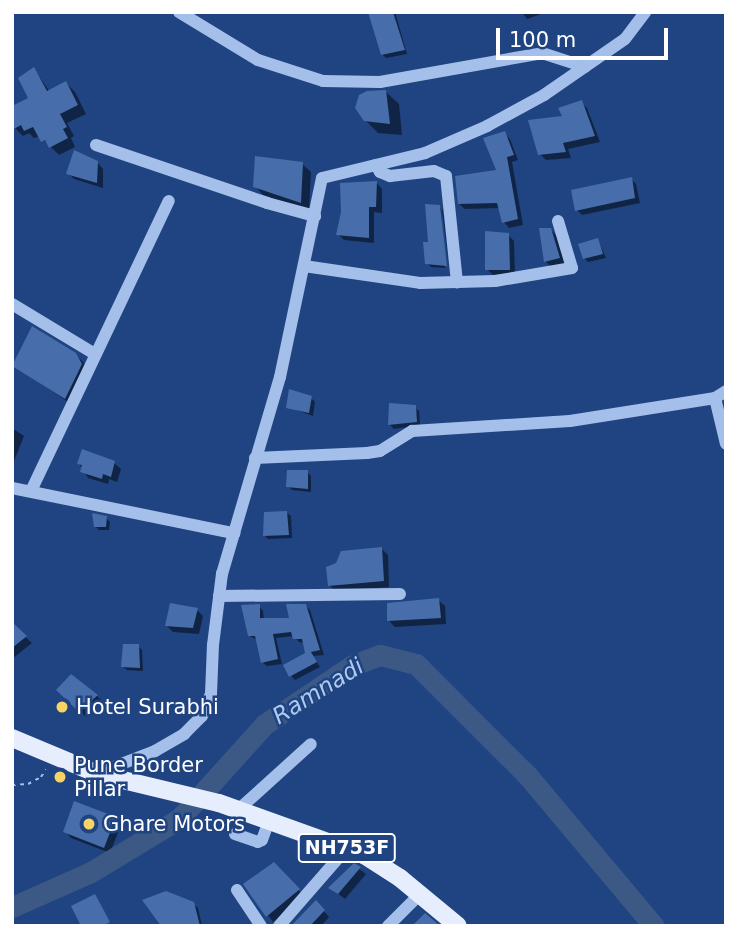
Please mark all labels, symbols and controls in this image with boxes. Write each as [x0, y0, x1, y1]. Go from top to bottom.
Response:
scale bar [500, 14, 672, 58]
text: 100 m [509, 28, 576, 52]
water label: Ramnadi [267, 652, 369, 730]
place label: Hotel Surabhi [76, 694, 219, 720]
marker: Hotel Surabhi [54, 699, 70, 715]
place label: Pune Border Pillar [74, 752, 203, 802]
marker: Pune Border Pillar [52, 769, 68, 785]
place label: Ghare Motors [103, 811, 245, 837]
marker: Ghare Motors [81, 816, 97, 832]
road number: NH753F [296, 832, 398, 863]

